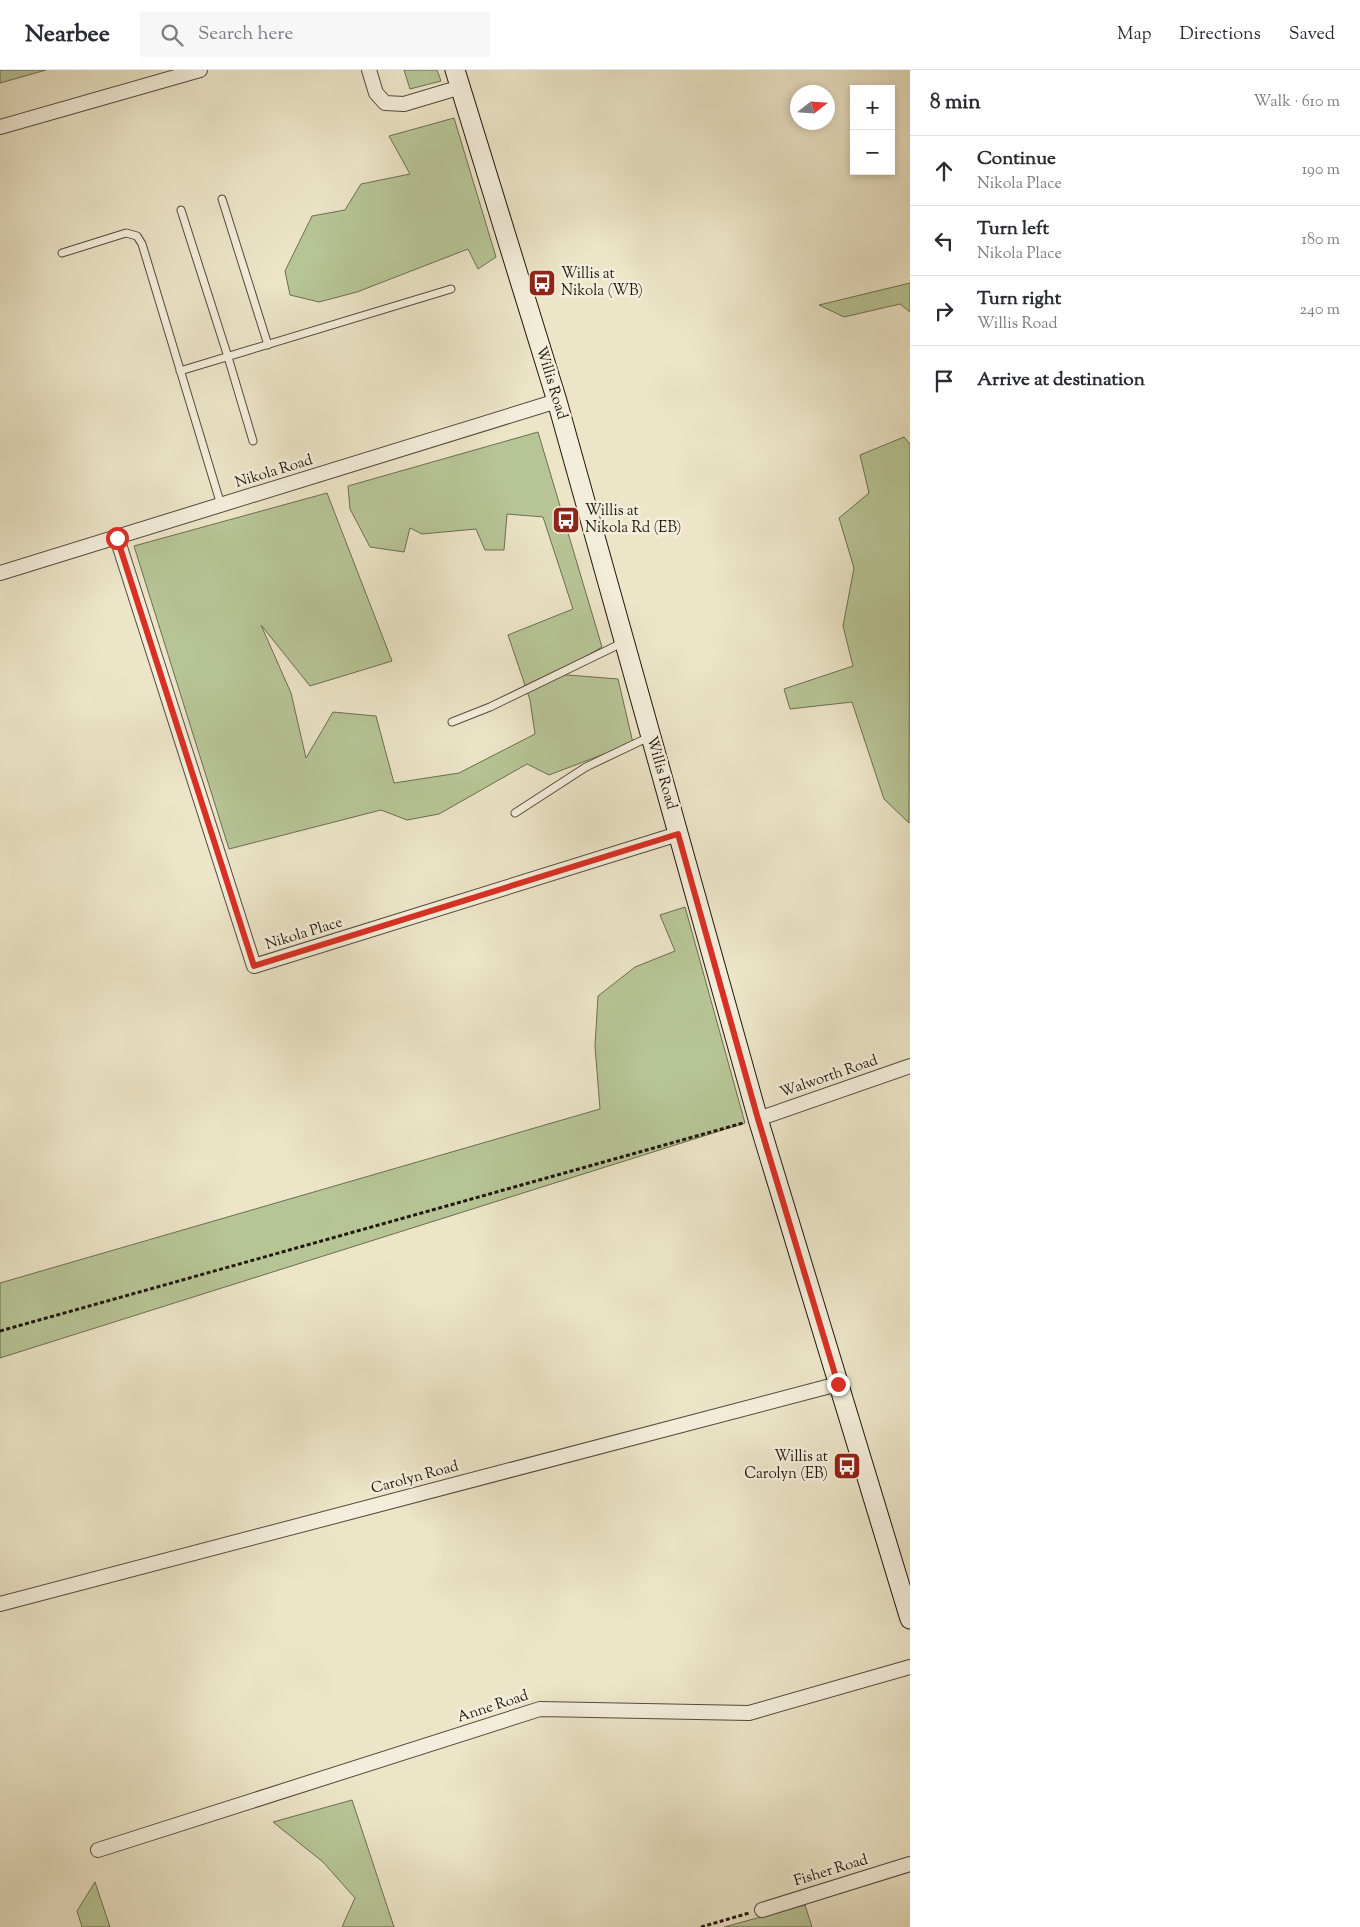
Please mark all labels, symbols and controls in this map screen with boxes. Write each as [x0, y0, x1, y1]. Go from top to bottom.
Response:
search box [140, 12, 490, 57]
text: Nearbee [25, 18, 110, 52]
icon: search [158, 21, 186, 49]
text: Search here [198, 21, 293, 48]
text: Map [1117, 22, 1152, 48]
text: Directions [1180, 22, 1261, 48]
text: Saved [1289, 22, 1335, 48]
north arrow [790, 85, 835, 130]
map controls [850, 85, 895, 175]
button: + [850, 85, 895, 130]
text: 8 min [930, 88, 981, 118]
text: Walk · 610 m [1253, 91, 1340, 114]
button: − [850, 130, 895, 175]
text: Continue [977, 146, 1056, 173]
icon: ahead [930, 157, 958, 185]
text: 190 m [1302, 159, 1340, 182]
text: Nikola Place [977, 173, 1062, 196]
text: Turn left [977, 216, 1049, 243]
icon: left [930, 227, 958, 255]
text: 180 m [1301, 229, 1340, 252]
text: Nikola Place [977, 243, 1062, 266]
place label: Willis at Nikola (WB) [561, 264, 643, 302]
bus stop icon: Willis at Nikola (WB) [527, 268, 557, 298]
text: Turn right [977, 286, 1061, 313]
icon: right [930, 297, 958, 325]
text: 240 m [1299, 299, 1340, 322]
text: Willis Road [977, 313, 1058, 336]
street label: Willis Road [530, 344, 572, 423]
icon: arrive [930, 367, 958, 395]
text: Arrive at destination [977, 367, 1145, 394]
street label: Nikola Road [233, 450, 316, 494]
place label: Willis at Nikola Rd (EB) [585, 501, 681, 539]
bus stop icon: Willis at Nikola Rd (EB) [551, 505, 581, 535]
route start [106, 527, 129, 550]
street label: Willis Road [641, 734, 682, 813]
street label: Nikola Place [263, 912, 345, 956]
street label: Walworth Road [777, 1050, 881, 1104]
route end [827, 1373, 850, 1396]
place label: Willis at Carolyn (EB) [744, 1447, 828, 1485]
bus stop icon: Willis at Carolyn (EB) [832, 1451, 862, 1481]
street label: Carolyn Road [369, 1456, 462, 1500]
street label: Anne Road [455, 1685, 532, 1728]
street label: Fisher Road [791, 1850, 871, 1892]

